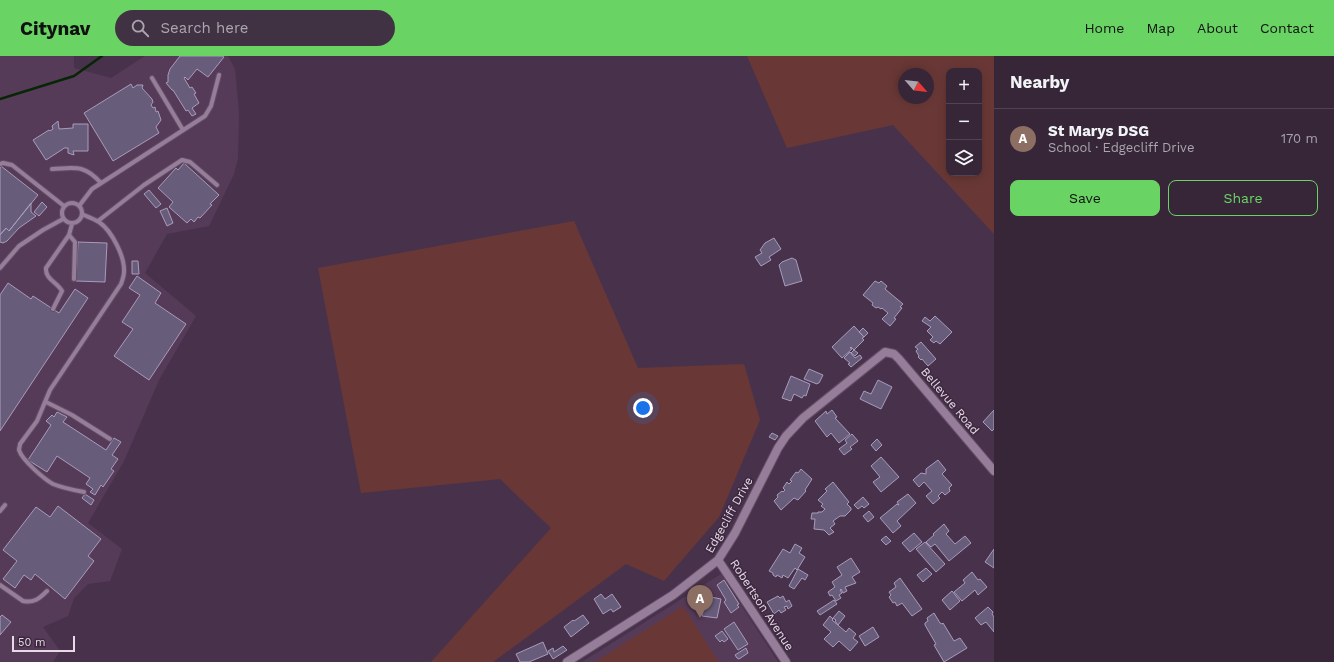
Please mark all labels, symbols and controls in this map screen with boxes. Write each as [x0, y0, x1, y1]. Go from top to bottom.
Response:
search box [115, 10, 395, 46]
text: Citynav [20, 17, 91, 40]
icon: search [129, 17, 151, 39]
text: Search here [161, 19, 248, 37]
text: Home [1084, 20, 1124, 36]
text: Map [1146, 20, 1175, 36]
text: About [1197, 20, 1238, 36]
text: Contact [1260, 20, 1314, 36]
north arrow [898, 68, 934, 104]
map controls [946, 68, 982, 176]
button: + [946, 68, 982, 104]
text: Nearby [1010, 72, 1069, 92]
button: − [946, 104, 982, 140]
text: St Marys DSG [1048, 122, 1149, 140]
text: A [1019, 131, 1027, 146]
text: 170 m [1281, 131, 1318, 146]
button: layers [946, 140, 982, 176]
text: School · Edgecliff Drive [1048, 140, 1194, 155]
button: Save [1010, 180, 1160, 216]
button: Share [1168, 180, 1318, 216]
street label: Bellevue Road [918, 365, 982, 437]
your location [633, 398, 653, 418]
street label: Edgecliff Drive [702, 474, 756, 555]
street label: Robertson Avenue [727, 557, 797, 653]
pin: A [687, 585, 713, 618]
scale bar [12, 634, 75, 653]
text: 50 m [18, 636, 45, 649]

